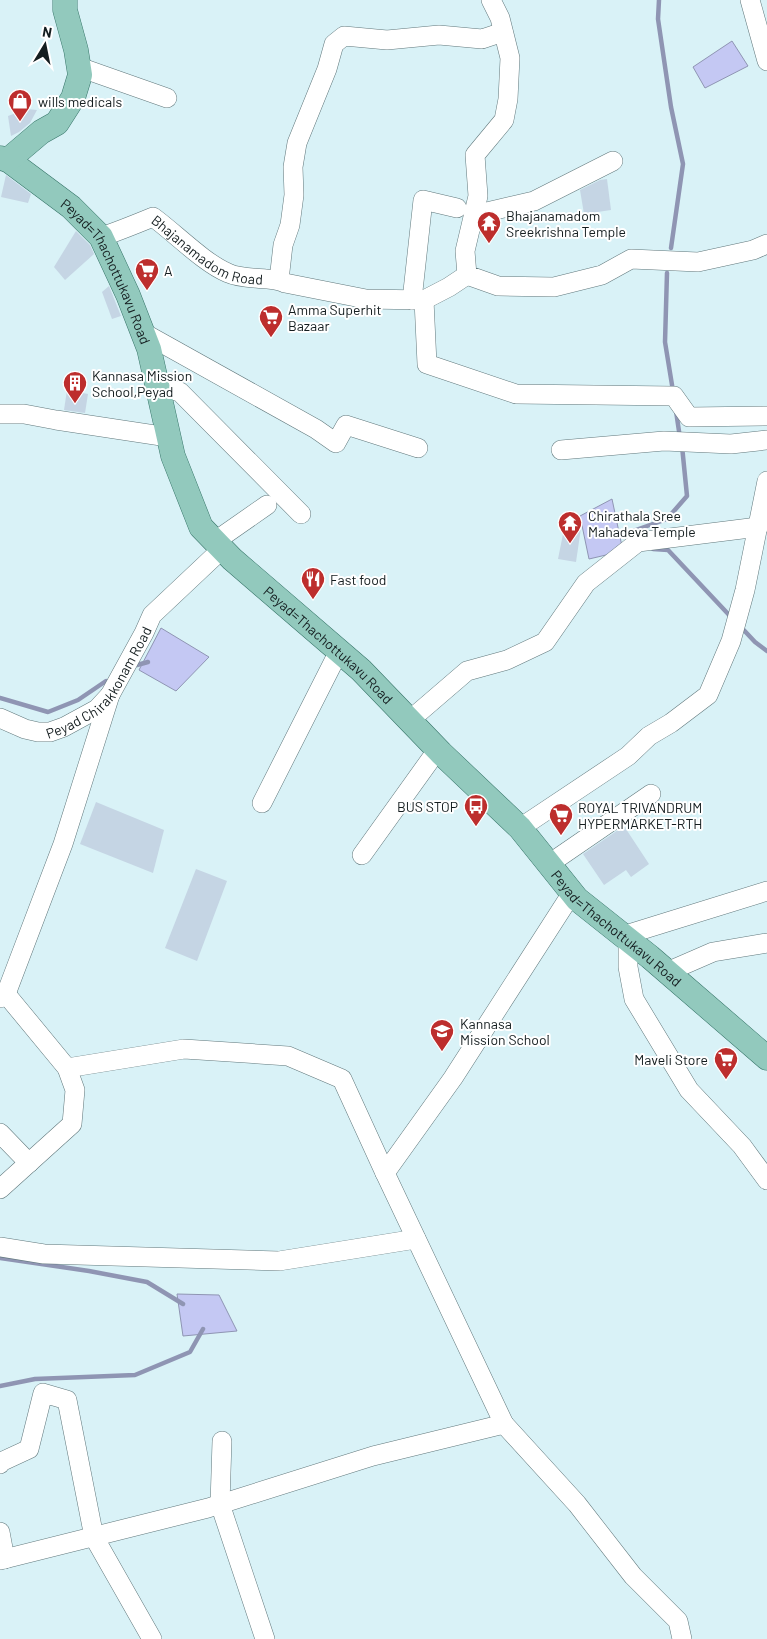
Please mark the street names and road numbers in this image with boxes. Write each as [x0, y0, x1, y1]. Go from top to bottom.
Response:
street label: Peyad=Thachottukavu Road [58, 194, 155, 346]
street label: Bhajanamadom Road [149, 211, 263, 287]
street label: Peyad=Thachottukavu Road [261, 582, 397, 707]
street label: Peyad Chirakkonam Road [43, 624, 154, 741]
street label: Peyad=Thachottukavu Road [548, 866, 686, 989]

